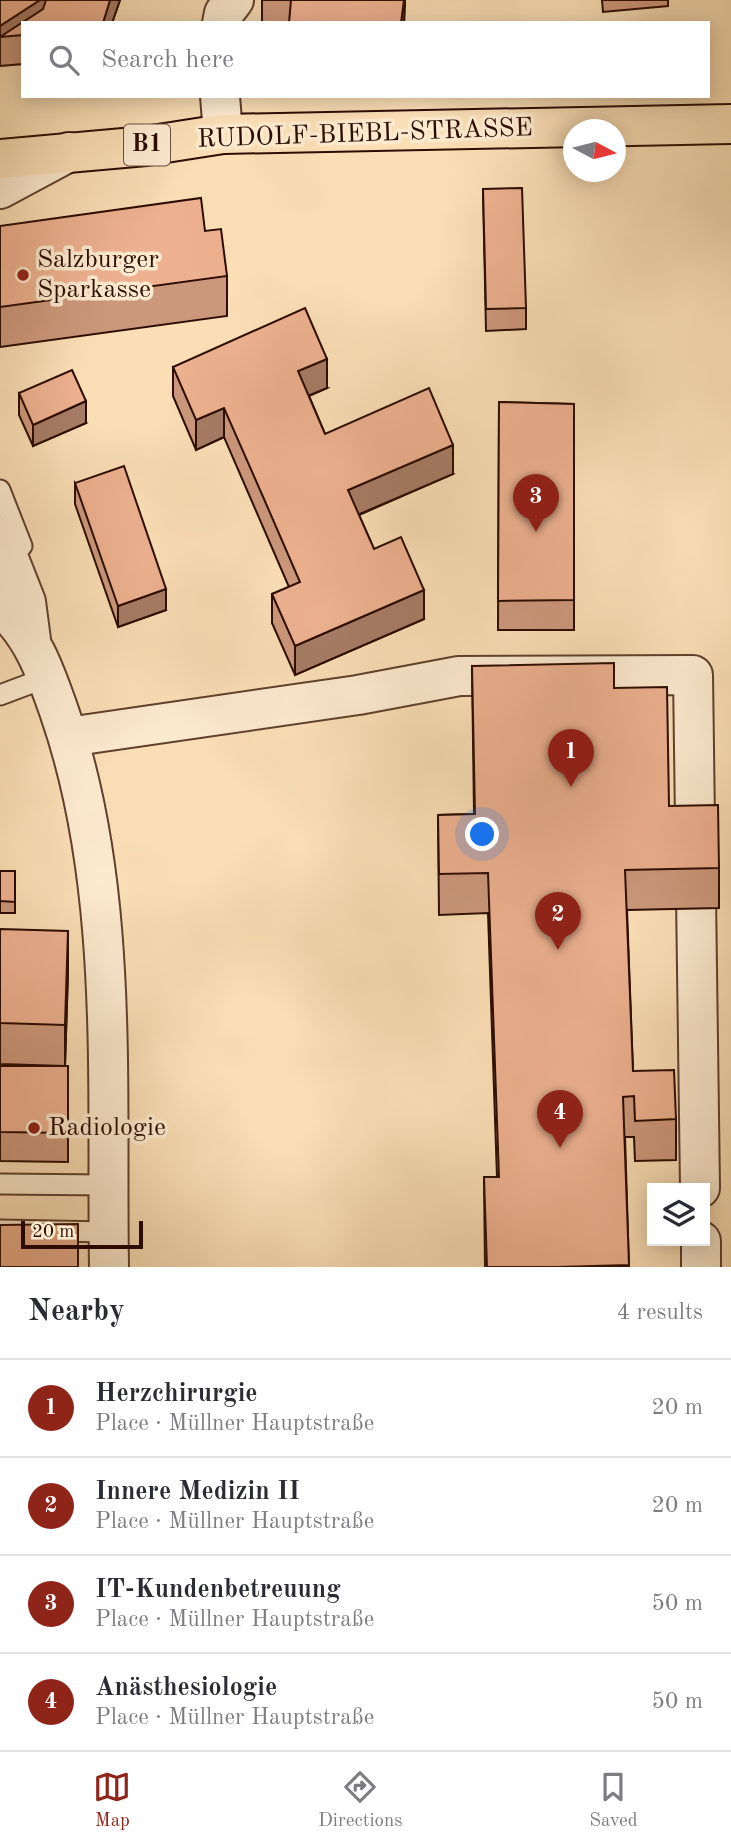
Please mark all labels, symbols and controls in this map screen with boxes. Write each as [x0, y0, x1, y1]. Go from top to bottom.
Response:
search box [21, 21, 710, 98]
icon: search [45, 41, 83, 79]
text: Search here [101, 47, 234, 73]
street label: RUDOLF-BIEBL-STRASSE [197, 115, 533, 153]
north arrow [563, 119, 626, 182]
road number: B1 [124, 125, 170, 166]
place label: Salzburger Sparkasse [37, 247, 159, 303]
marker: Salzburger Sparkasse [15, 267, 31, 283]
pin: 3 [513, 474, 559, 532]
pin: 1 [548, 729, 594, 787]
your location [465, 817, 499, 851]
pin: 2 [535, 892, 581, 950]
pin: 4 [537, 1090, 583, 1148]
place label: Radiologie [48, 1115, 166, 1141]
marker: Radiologie [26, 1120, 42, 1136]
map controls [647, 1183, 710, 1246]
button: layers [647, 1183, 710, 1246]
scale bar [21, 1218, 144, 1250]
text: 20 m [32, 1223, 74, 1242]
text: Nearby [28, 1297, 125, 1327]
text: 4 results [617, 1301, 703, 1324]
text: Herzchirurgie [95, 1381, 258, 1407]
text: 1 [44, 1396, 58, 1419]
text: 20 m [652, 1396, 703, 1419]
text: Place · Müllner Hauptstraße [95, 1412, 374, 1435]
text: Innere Medizin II [95, 1479, 300, 1505]
text: 2 [44, 1494, 58, 1517]
text: 20 m [652, 1494, 703, 1517]
text: Place · Müllner Hauptstraße [95, 1510, 374, 1533]
text: IT-Kundenbetreuung [95, 1577, 341, 1603]
text: 3 [44, 1592, 58, 1615]
text: 50 m [652, 1592, 703, 1615]
text: Place · Müllner Hauptstraße [95, 1608, 374, 1631]
text: Anästhesiologie [95, 1675, 277, 1701]
text: 4 [44, 1690, 58, 1713]
text: 50 m [652, 1690, 703, 1713]
text: Place · Müllner Hauptstraße [95, 1706, 374, 1729]
tab: Map [93, 1768, 131, 1833]
tab: Directions [318, 1768, 403, 1833]
tab: Saved [589, 1768, 638, 1833]

